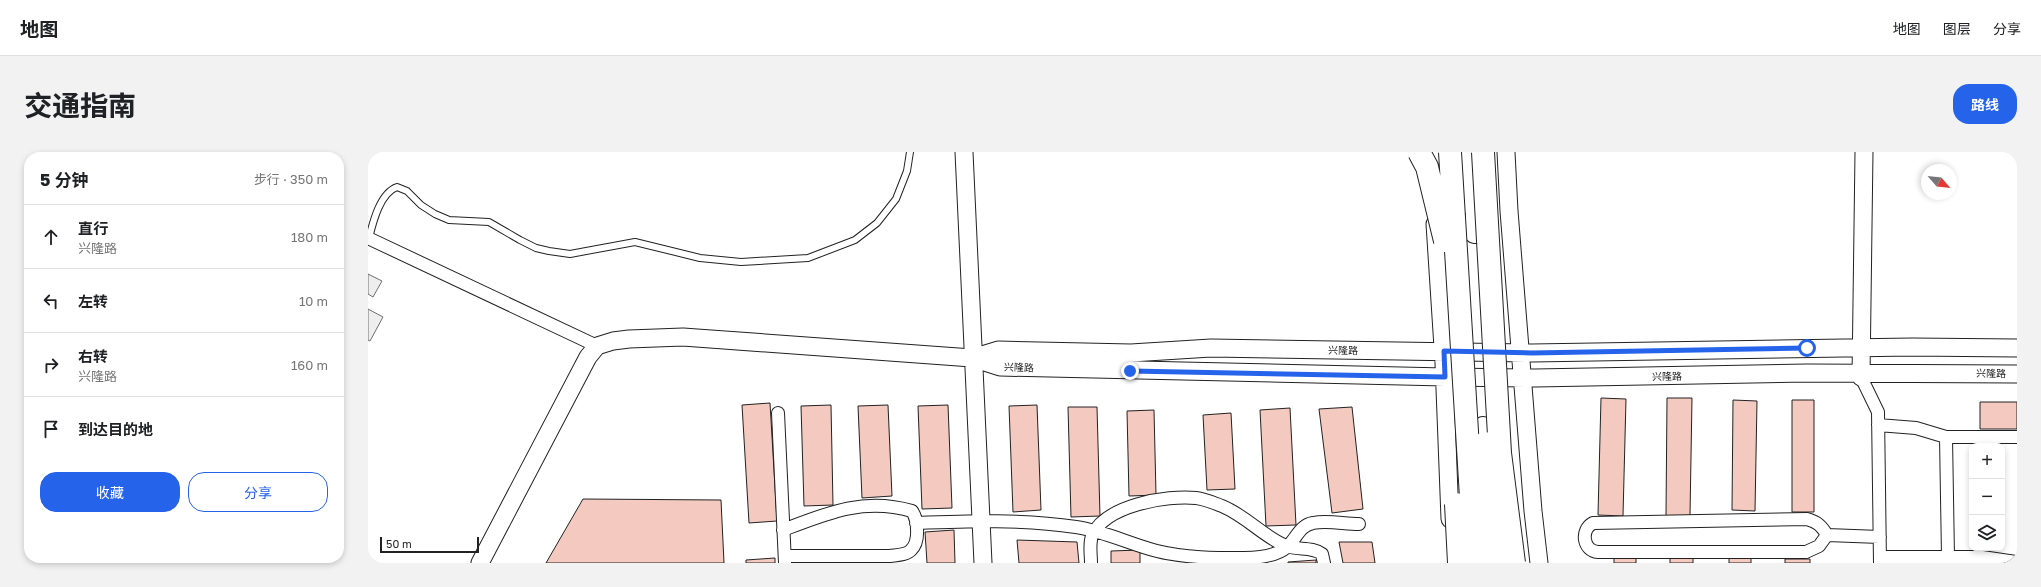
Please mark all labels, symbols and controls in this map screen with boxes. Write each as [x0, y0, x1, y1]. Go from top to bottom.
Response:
text: 地图 [20, 17, 58, 40]
text: 地图 [1893, 20, 1921, 37]
text: 图层 [1943, 20, 1971, 37]
text: 分享 [1993, 20, 2021, 37]
button: 路线 [1953, 84, 2017, 124]
text: 交通指南 [24, 89, 136, 122]
north arrow [1921, 164, 1957, 200]
text: 5 分钟 [40, 169, 89, 190]
text: 步行 · 350 m [254, 171, 328, 187]
text: 直行 [78, 219, 108, 237]
icon: ahead [40, 226, 62, 248]
text: 180 m [291, 229, 328, 245]
text: 兴隆路 [78, 240, 117, 256]
icon: left [40, 290, 62, 312]
text: 左转 [78, 292, 108, 310]
text: 10 m [299, 293, 328, 309]
route start [1798, 339, 1816, 357]
street label: 兴隆路 [1328, 344, 1358, 356]
text: 右转 [78, 347, 108, 365]
icon: right [40, 354, 62, 376]
text: 160 m [291, 357, 328, 373]
street label: 兴隆路 [1004, 360, 1034, 374]
route end [1121, 362, 1139, 380]
street label: 兴隆路 [1976, 367, 2006, 379]
text: 兴隆路 [78, 368, 117, 384]
street label: 兴隆路 [1652, 370, 1682, 382]
icon: arrive [40, 418, 62, 440]
text: 到达目的地 [78, 420, 153, 438]
map controls [1969, 443, 2005, 551]
button: + [1969, 443, 2005, 479]
button: 收藏 [40, 472, 180, 512]
button: 分享 [188, 472, 328, 512]
button: − [1969, 479, 2005, 515]
button: layers [1969, 515, 2005, 551]
scale bar [380, 535, 479, 554]
text: 50 m [386, 537, 412, 550]

